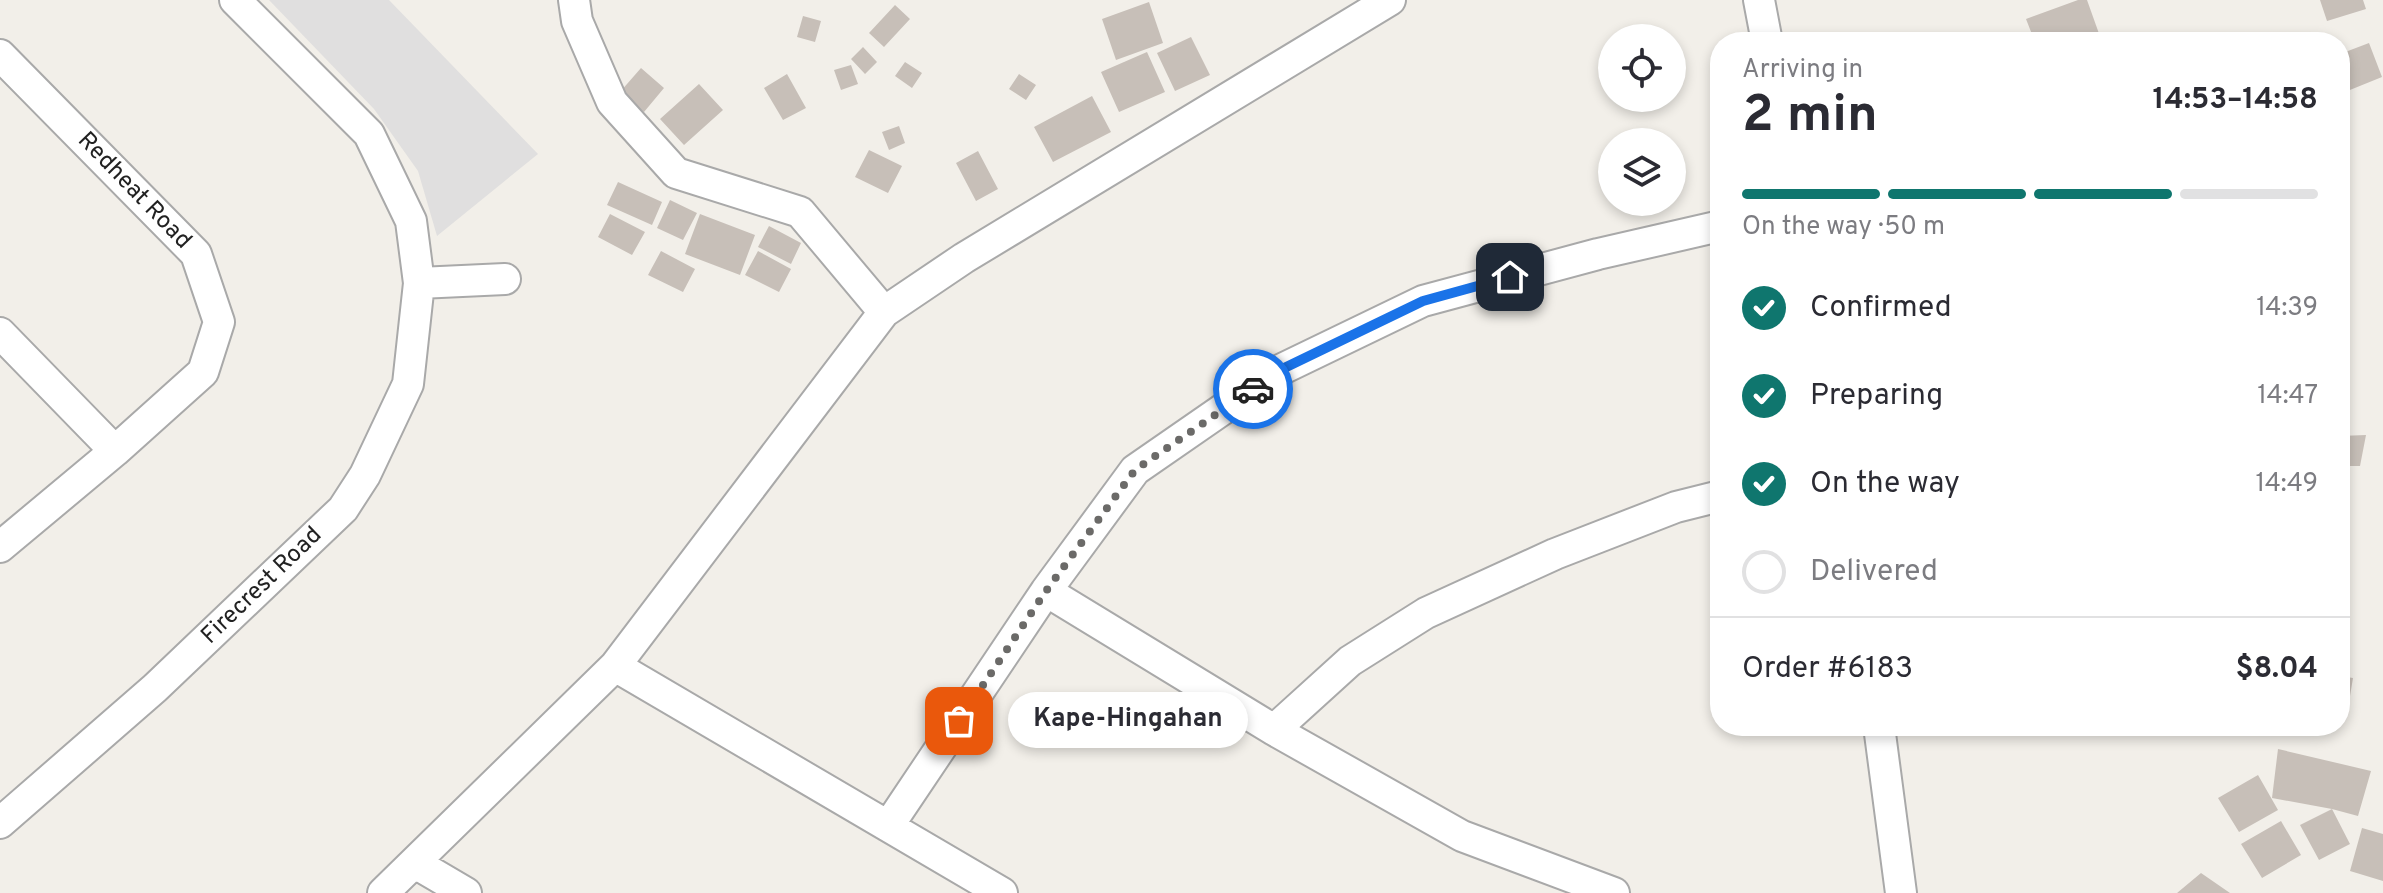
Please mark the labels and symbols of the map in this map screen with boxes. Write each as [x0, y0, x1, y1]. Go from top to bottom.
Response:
street label: Redheat Road [71, 126, 197, 256]
pin [1476, 243, 1544, 311]
courier [1213, 349, 1293, 429]
street label: Firecrest Road [195, 521, 329, 651]
pin [925, 687, 993, 755]
callout: Kape-Hingahan [1007, 693, 1247, 749]

